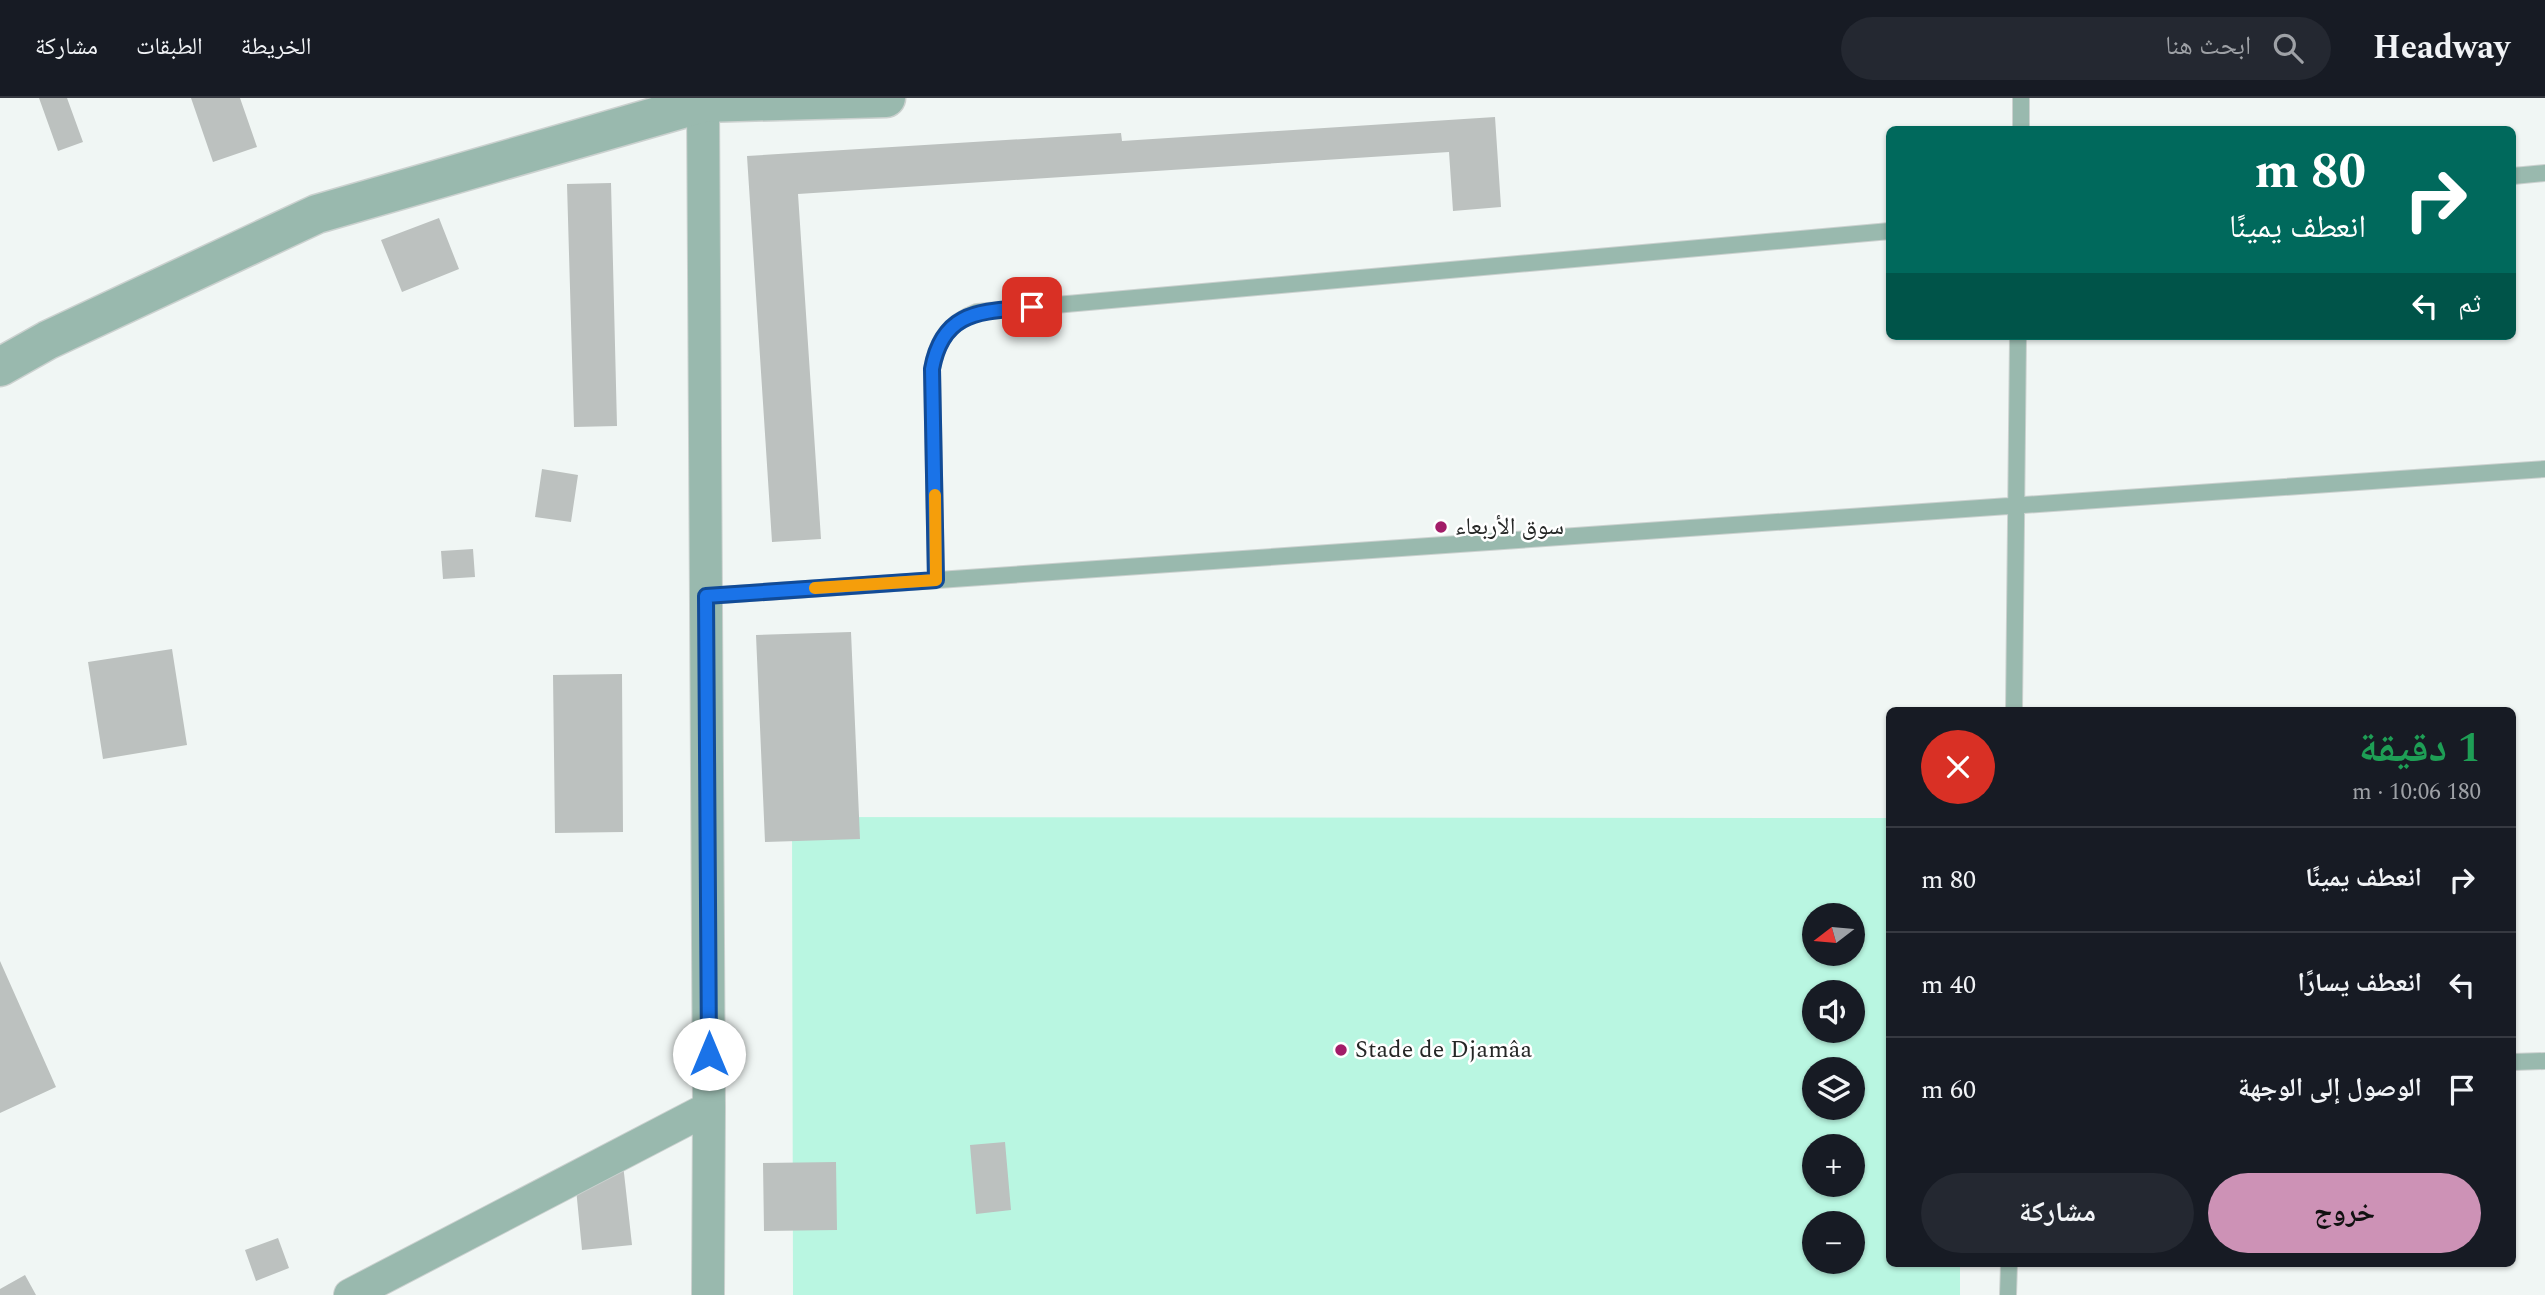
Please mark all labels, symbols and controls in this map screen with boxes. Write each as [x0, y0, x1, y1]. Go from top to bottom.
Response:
search box [1841, 17, 2331, 80]
text: Headway [2373, 23, 2510, 73]
text: ابحث هنا [2165, 26, 2251, 66]
text: مشاركة [35, 29, 98, 65]
text: الطبقات [136, 29, 203, 65]
text: الخريطة [241, 29, 311, 65]
icon: search [2269, 29, 2307, 67]
text: 80 m [2255, 135, 2366, 210]
icon: right [2390, 154, 2481, 245]
text: انعطف يمينًا [2229, 203, 2366, 252]
pin [1002, 277, 1062, 337]
text: ثم [2458, 284, 2481, 324]
icon: left [2406, 287, 2444, 325]
icon: arrive [1013, 288, 1051, 326]
place label: سوق الأربعاء [1455, 509, 1564, 545]
marker: سوق الأربعاء [1433, 519, 1449, 535]
text: 1 دقيقة [2359, 717, 2481, 780]
button: close [1921, 730, 1995, 804]
text: 180 m · 10:06 [2352, 775, 2481, 810]
text: انعطف يمينًا [2305, 858, 2422, 898]
text: 80 m [1921, 860, 1976, 900]
icon: right [2443, 861, 2481, 899]
north arrow [1802, 903, 1866, 966]
map controls [1802, 903, 1865, 1274]
text: انعطف يسارًا [2298, 963, 2422, 1003]
text: 40 m [1921, 965, 1976, 1005]
icon: left [2443, 966, 2481, 1004]
button: sound [1802, 980, 1865, 1043]
position arrow [672, 1017, 746, 1091]
place label: Stade de Djamâa [1355, 1032, 1532, 1068]
marker: Stade de Djamâa [1333, 1042, 1349, 1058]
button: layers [1802, 1057, 1865, 1120]
text: الوصول إلى الوجهة [2238, 1068, 2422, 1108]
text: 60 m [1921, 1070, 1976, 1110]
icon: arrive [2443, 1071, 2481, 1109]
button: + [1802, 1134, 1865, 1197]
button: مشاركة [1921, 1173, 2194, 1253]
button: خروج [2208, 1173, 2481, 1253]
button: − [1802, 1211, 1865, 1274]

